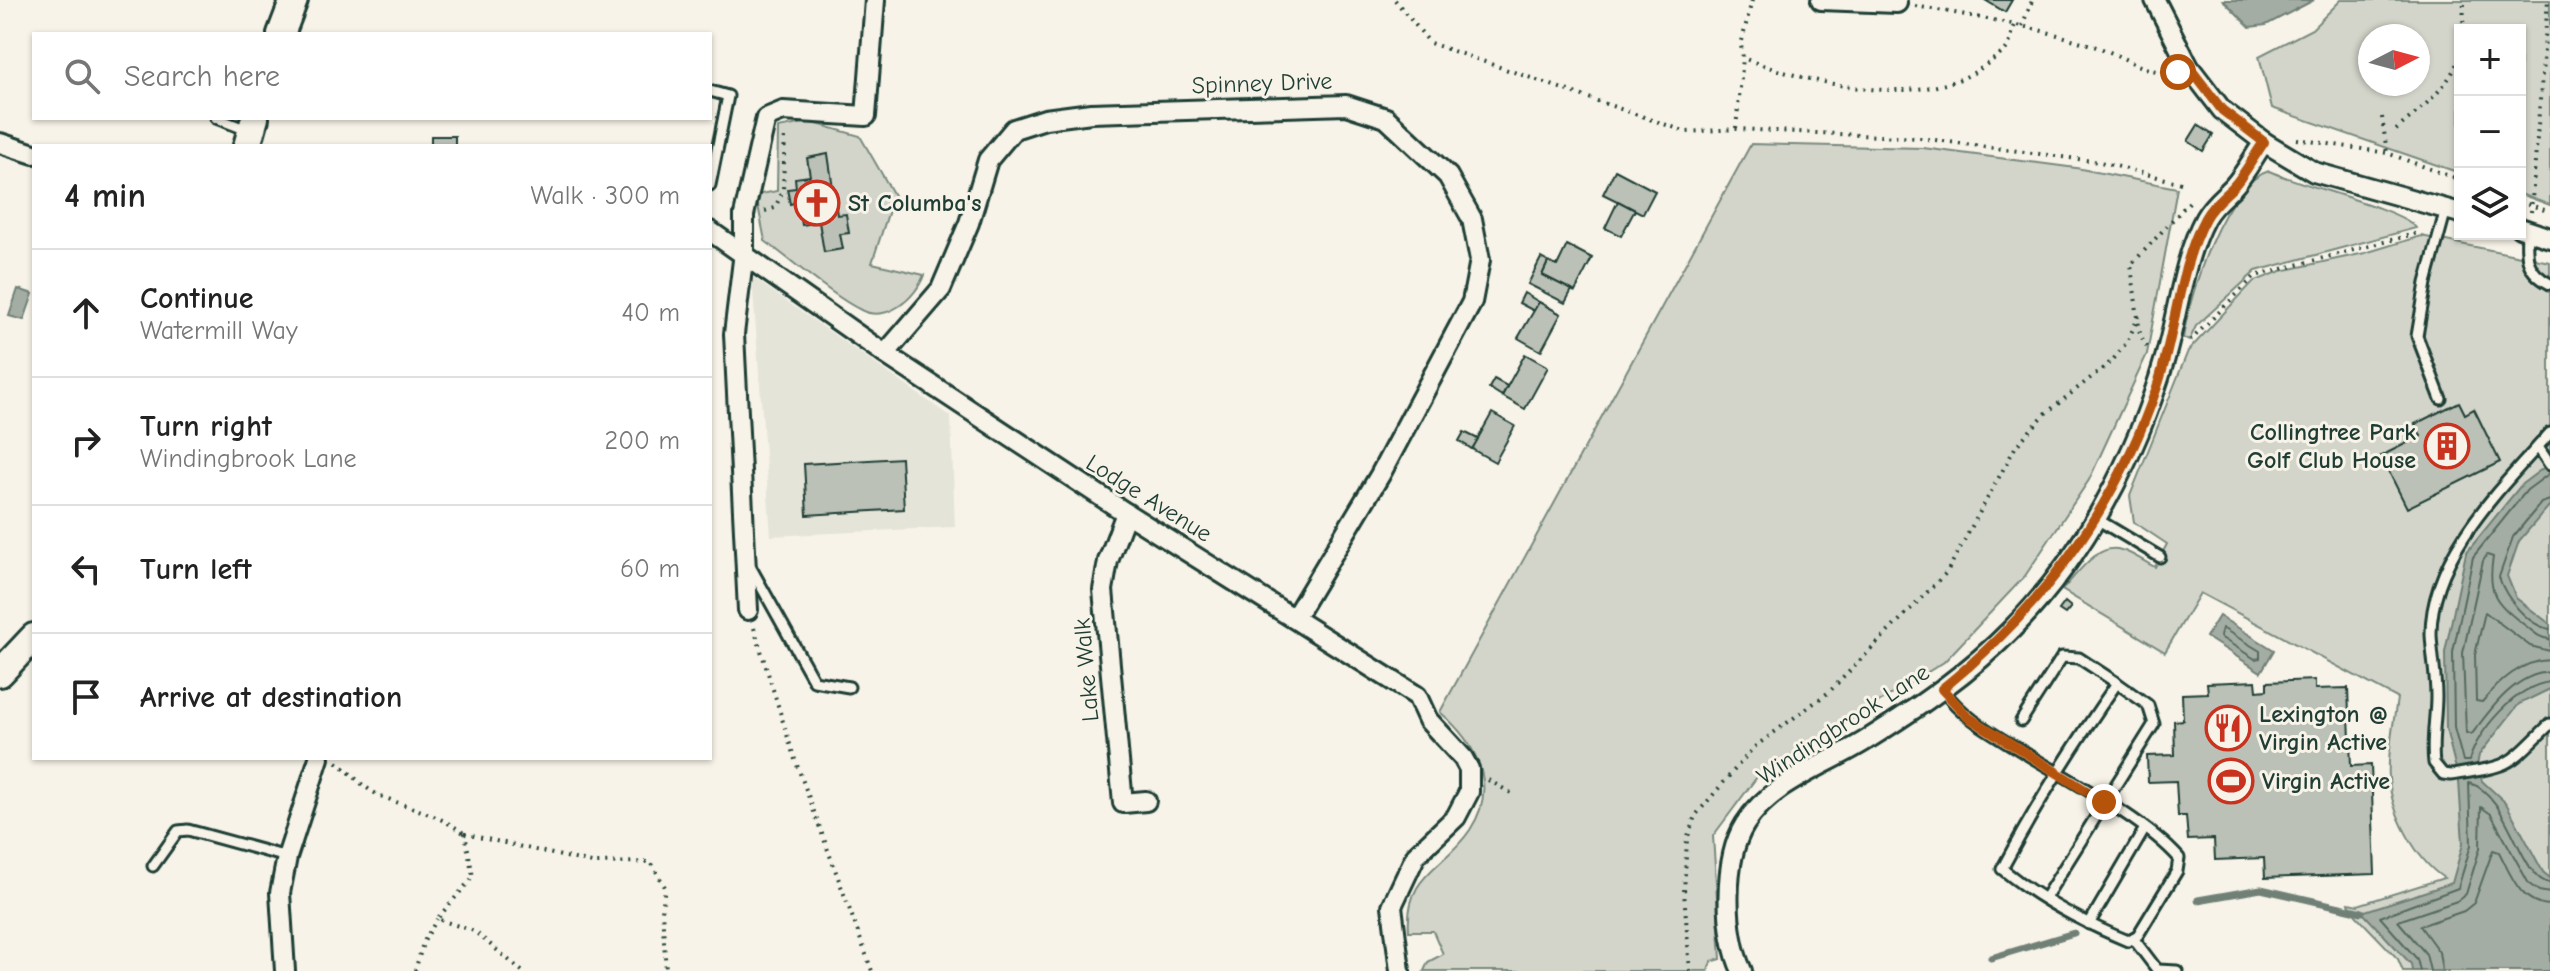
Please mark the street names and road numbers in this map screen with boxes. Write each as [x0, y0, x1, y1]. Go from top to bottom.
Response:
street label: Spinney Drive [1191, 67, 1333, 99]
street label: Lodge Avenue [1081, 448, 1217, 548]
street label: Lake Walk [1068, 617, 1104, 723]
street label: Windingbrook Lane [1752, 658, 1934, 790]

